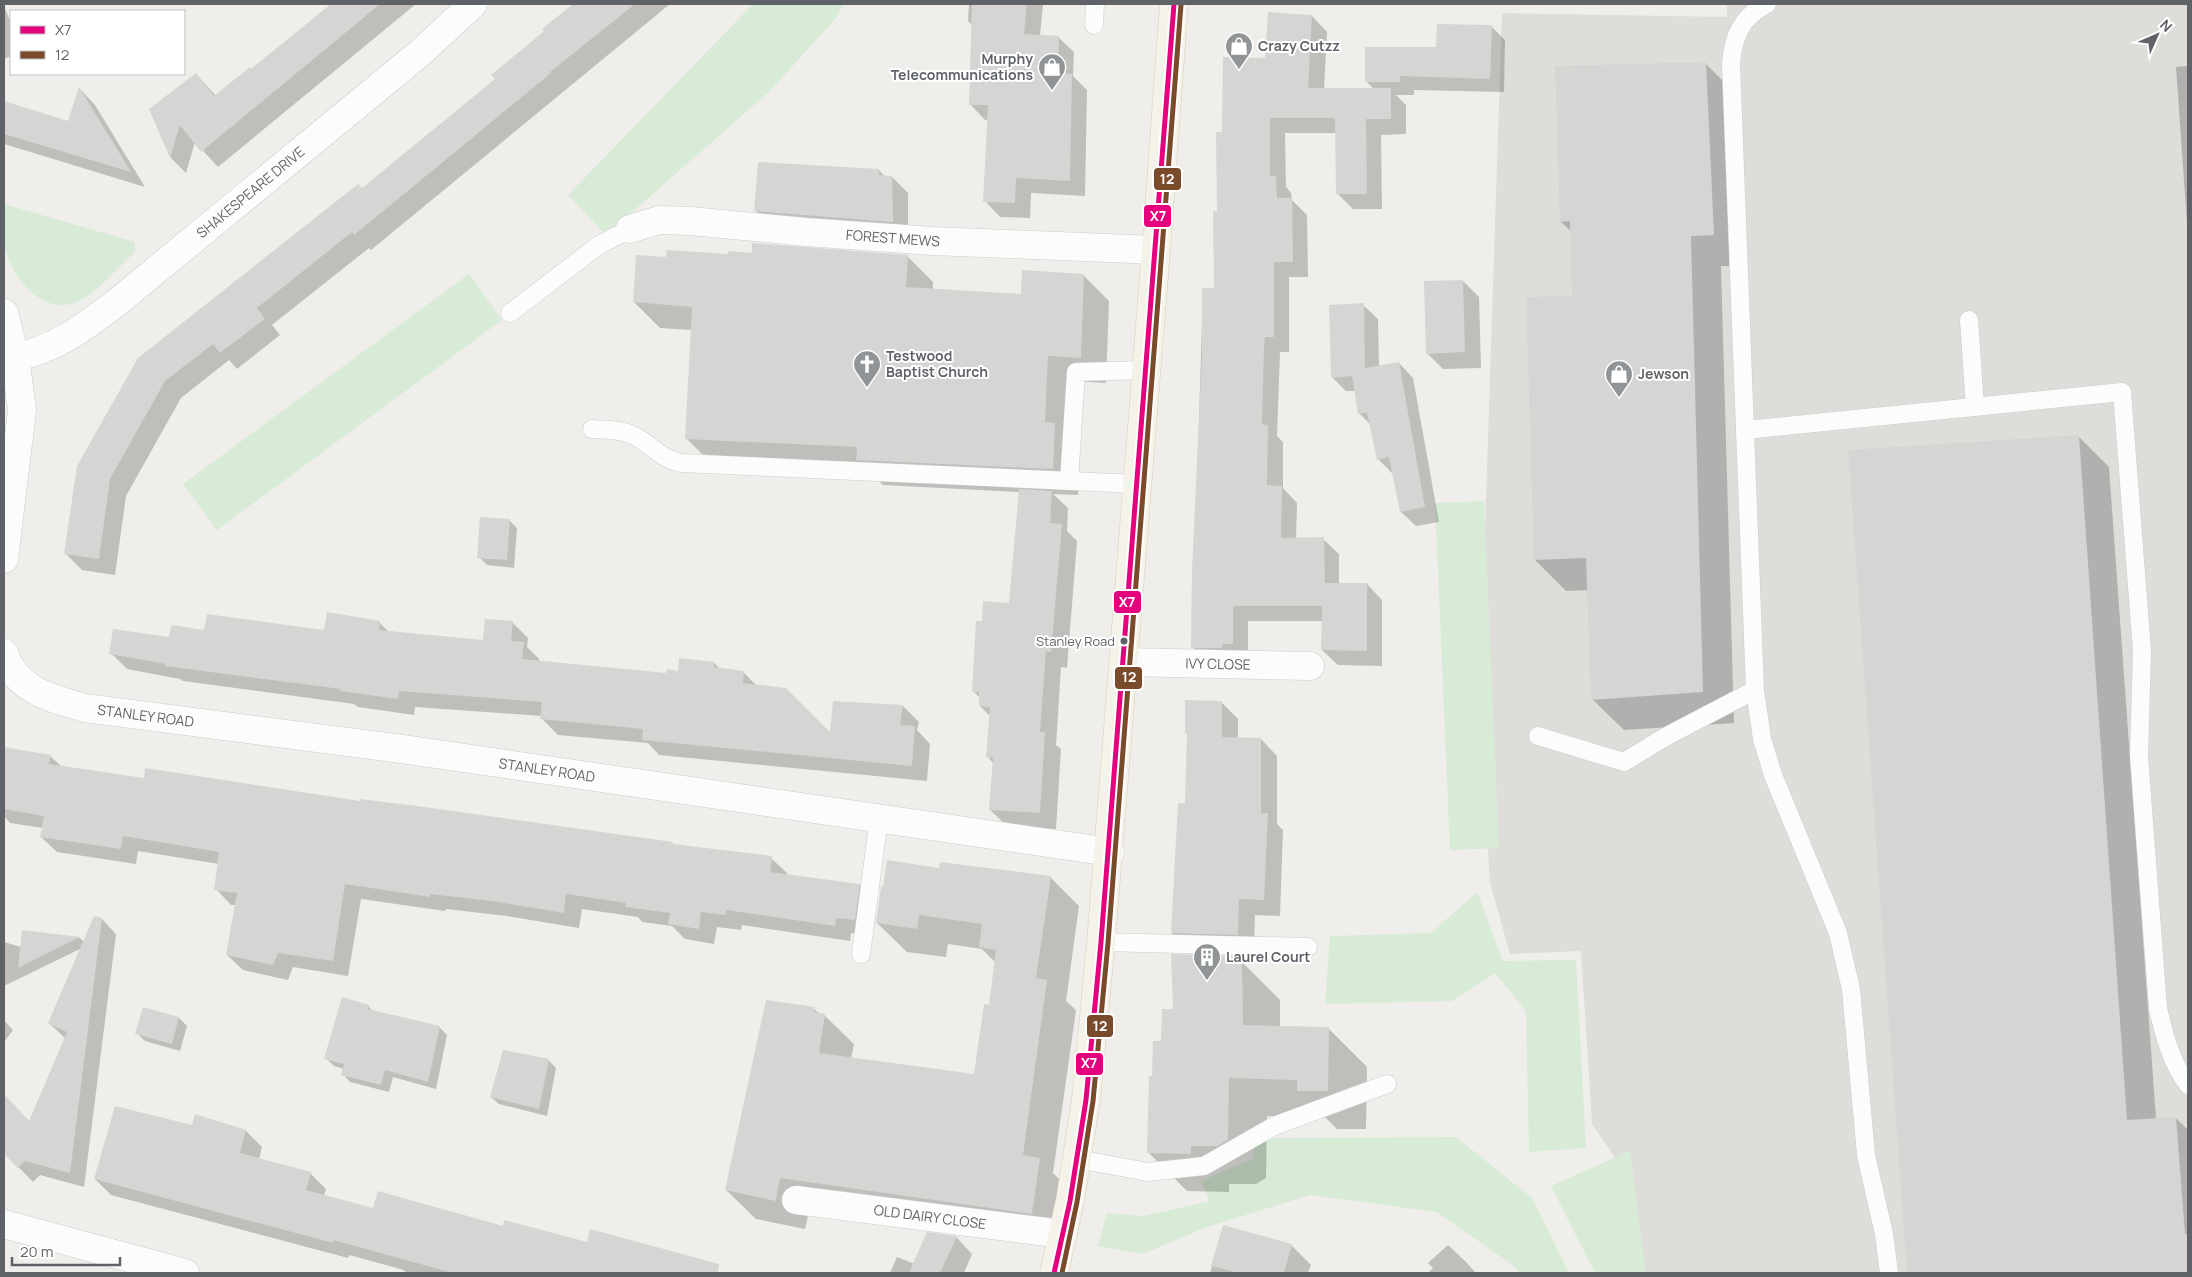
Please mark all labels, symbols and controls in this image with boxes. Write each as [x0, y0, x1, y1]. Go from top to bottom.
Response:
legend [10, 10, 185, 75]
north arrow [2132, 10, 2182, 60]
text: N [2156, 15, 2177, 36]
text: X7 [55, 19, 72, 40]
shop icon: Crazy Cutzz [1224, 31, 1254, 70]
place label: Crazy Cutzz [1258, 36, 1340, 55]
text: 12 [55, 44, 69, 65]
place label: Murphy Telecommunications [891, 49, 1033, 84]
shop icon: Murphy Telecommunications [1037, 52, 1067, 91]
street label: SHAKESPEARE DRIVE [192, 142, 308, 242]
line badge: 12 [1153, 167, 1182, 191]
text: 12 [1160, 169, 1174, 188]
line badge: X7 [1143, 204, 1172, 228]
text: X7 [1150, 206, 1166, 225]
street label: FOREST MEWS [845, 225, 941, 250]
place label: Testwood Baptist Church [886, 346, 988, 381]
church icon: Testwood Baptist Church [852, 349, 882, 388]
shop icon: Jewson [1604, 359, 1634, 398]
place label: Jewson [1638, 364, 1689, 383]
line badge: X7 [1113, 590, 1142, 614]
text: X7 [1119, 592, 1135, 611]
place label: Stanley Road [1036, 632, 1115, 650]
marker: Stanley Road [1119, 636, 1129, 646]
street label: IVY CLOSE [1185, 653, 1251, 674]
line badge: 12 [1114, 666, 1143, 690]
text: 12 [1122, 667, 1136, 686]
street label: STANLEY ROAD [96, 700, 195, 731]
street label: STANLEY ROAD [498, 753, 597, 786]
building icon: Laurel Court [1192, 942, 1222, 981]
place label: Laurel Court [1226, 947, 1310, 966]
line badge: 12 [1086, 1014, 1114, 1038]
text: 12 [1093, 1016, 1107, 1035]
line badge: X7 [1075, 1052, 1104, 1076]
text: X7 [1081, 1053, 1097, 1072]
street label: OLD DAIRY CLOSE [873, 1200, 987, 1233]
scale bar [12, 1234, 120, 1266]
text: 20 m [20, 1241, 53, 1262]

